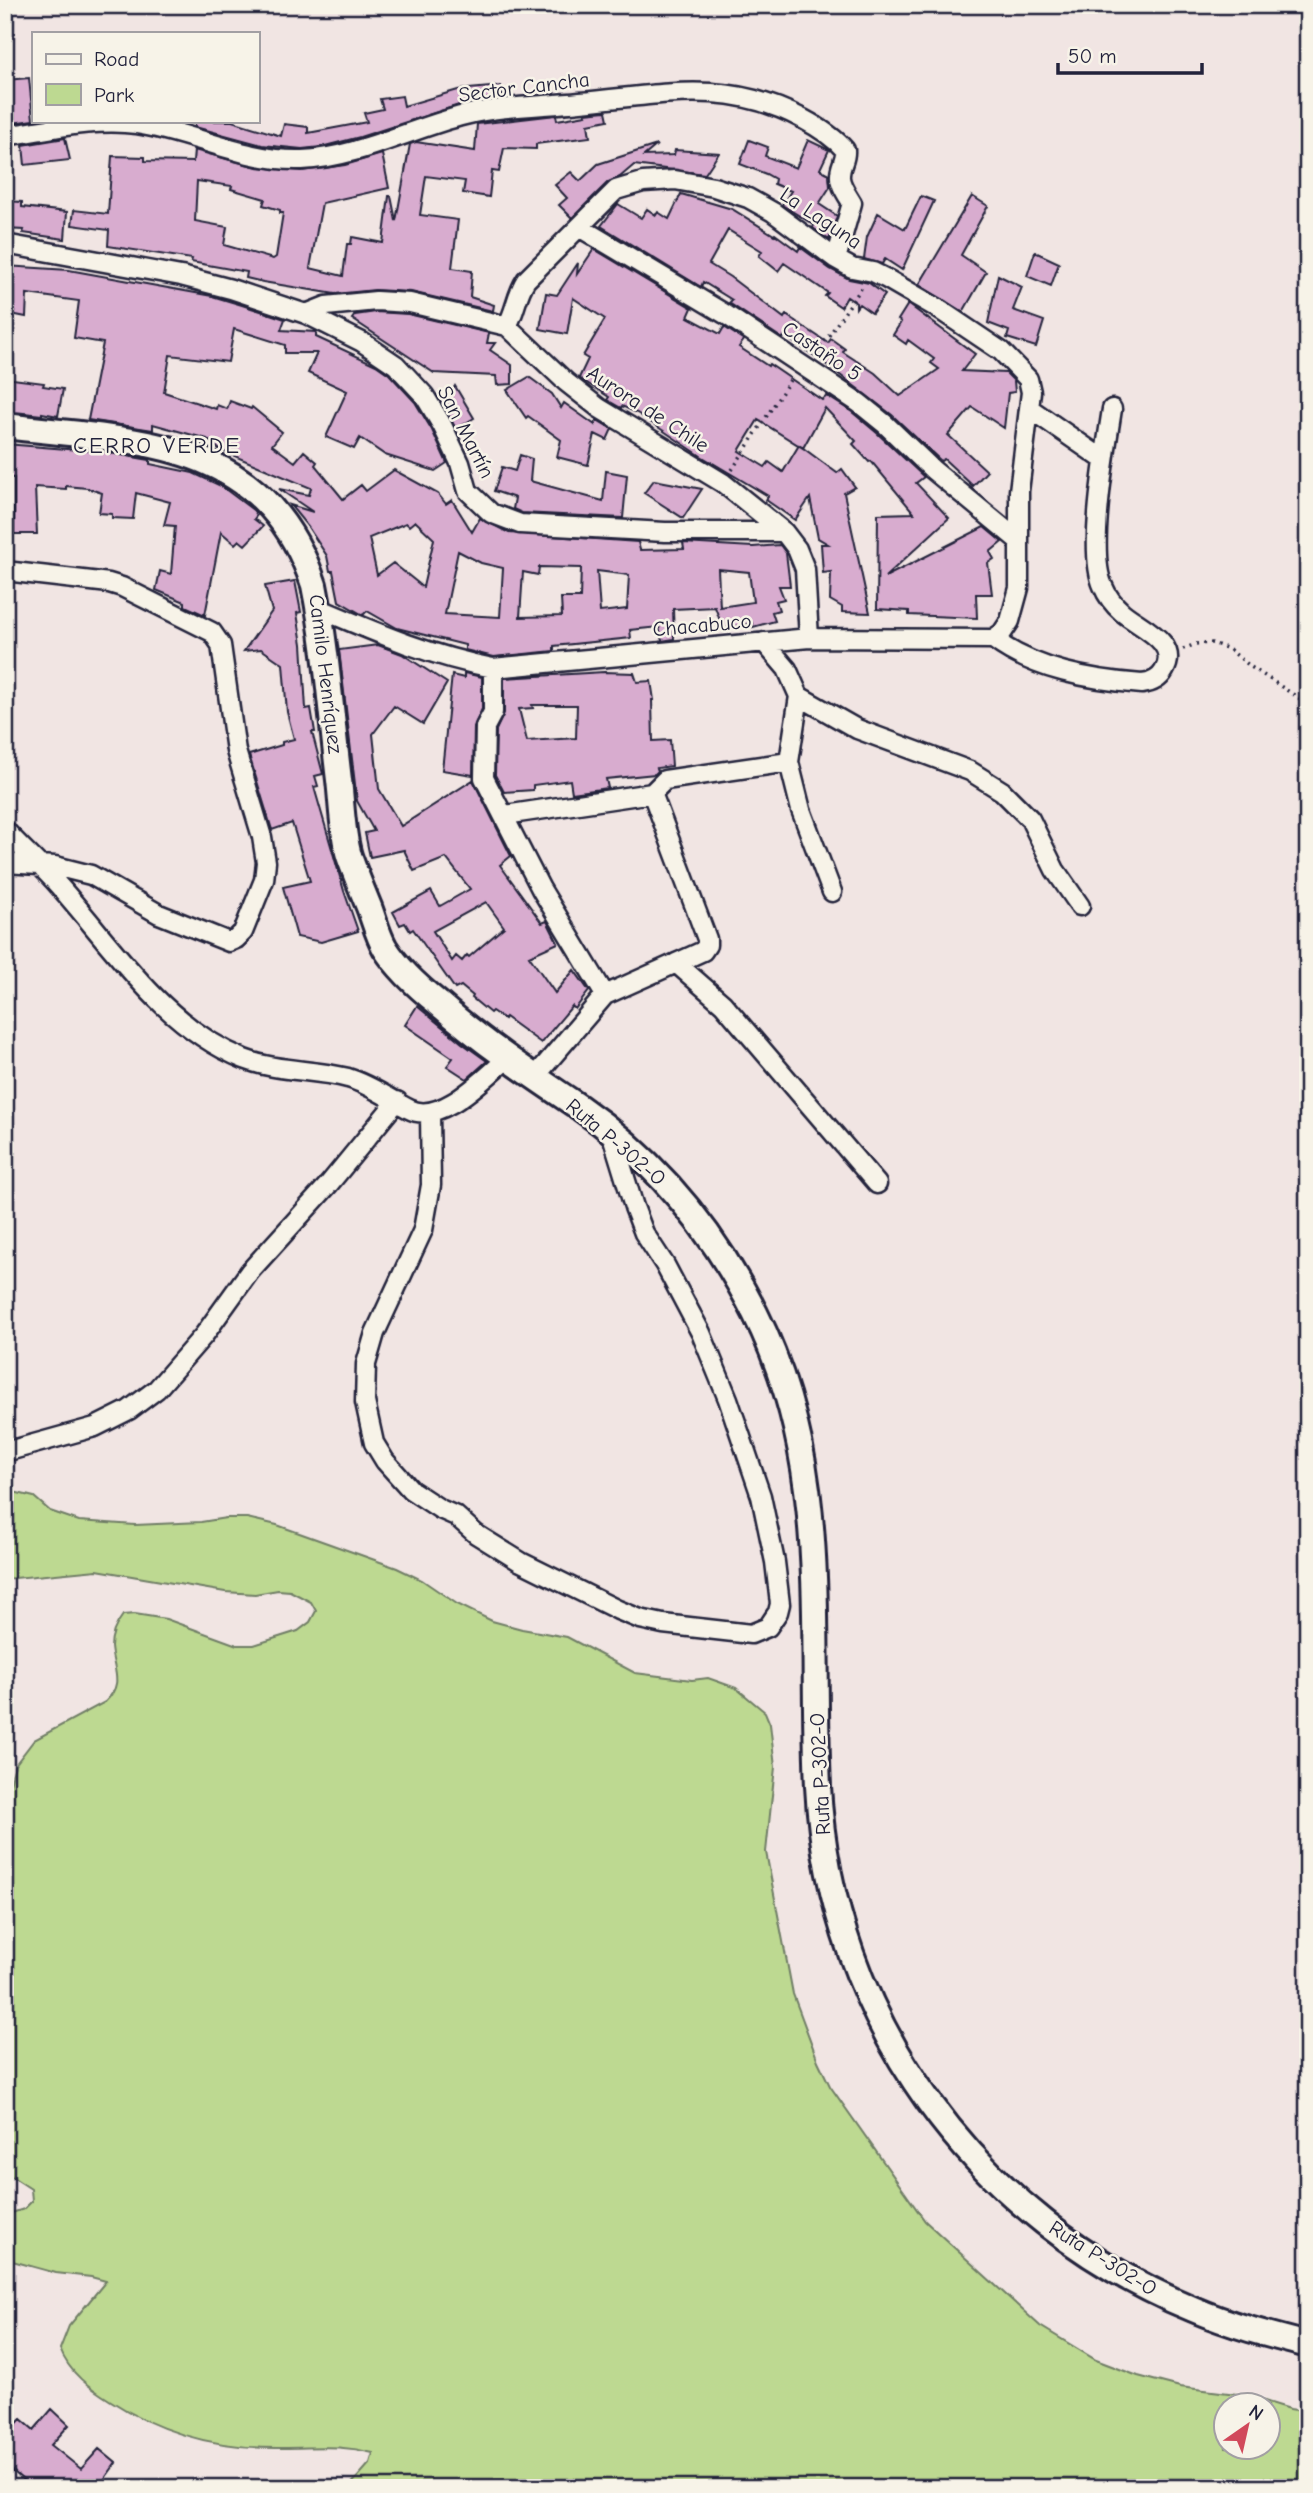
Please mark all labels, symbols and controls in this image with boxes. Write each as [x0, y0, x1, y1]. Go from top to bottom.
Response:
legend [32, 32, 259, 122]
scale bar [1058, 32, 1201, 76]
text: 50 m [1068, 44, 1117, 68]
text: Road [94, 47, 139, 71]
street label: Sector Cancha [457, 67, 591, 107]
text: Park [94, 83, 134, 107]
street label: La Laguna [776, 182, 866, 254]
street label: Castaño 5 [778, 316, 866, 386]
street label: Aurora de Chile [583, 361, 713, 457]
street label: San Martín [433, 382, 499, 482]
district label: CERRO VERDE [73, 432, 241, 459]
street label: Camilo Henríquez [304, 593, 348, 755]
street label: Chacabuco [652, 609, 752, 641]
street label: Ruta P-302-O [561, 1093, 671, 1191]
street label: Ruta P-302-O [805, 1712, 835, 1836]
street label: Ruta P-302-O [1045, 2215, 1161, 2301]
north arrow [1212, 2392, 1282, 2462]
text: N [1245, 2400, 1267, 2425]

